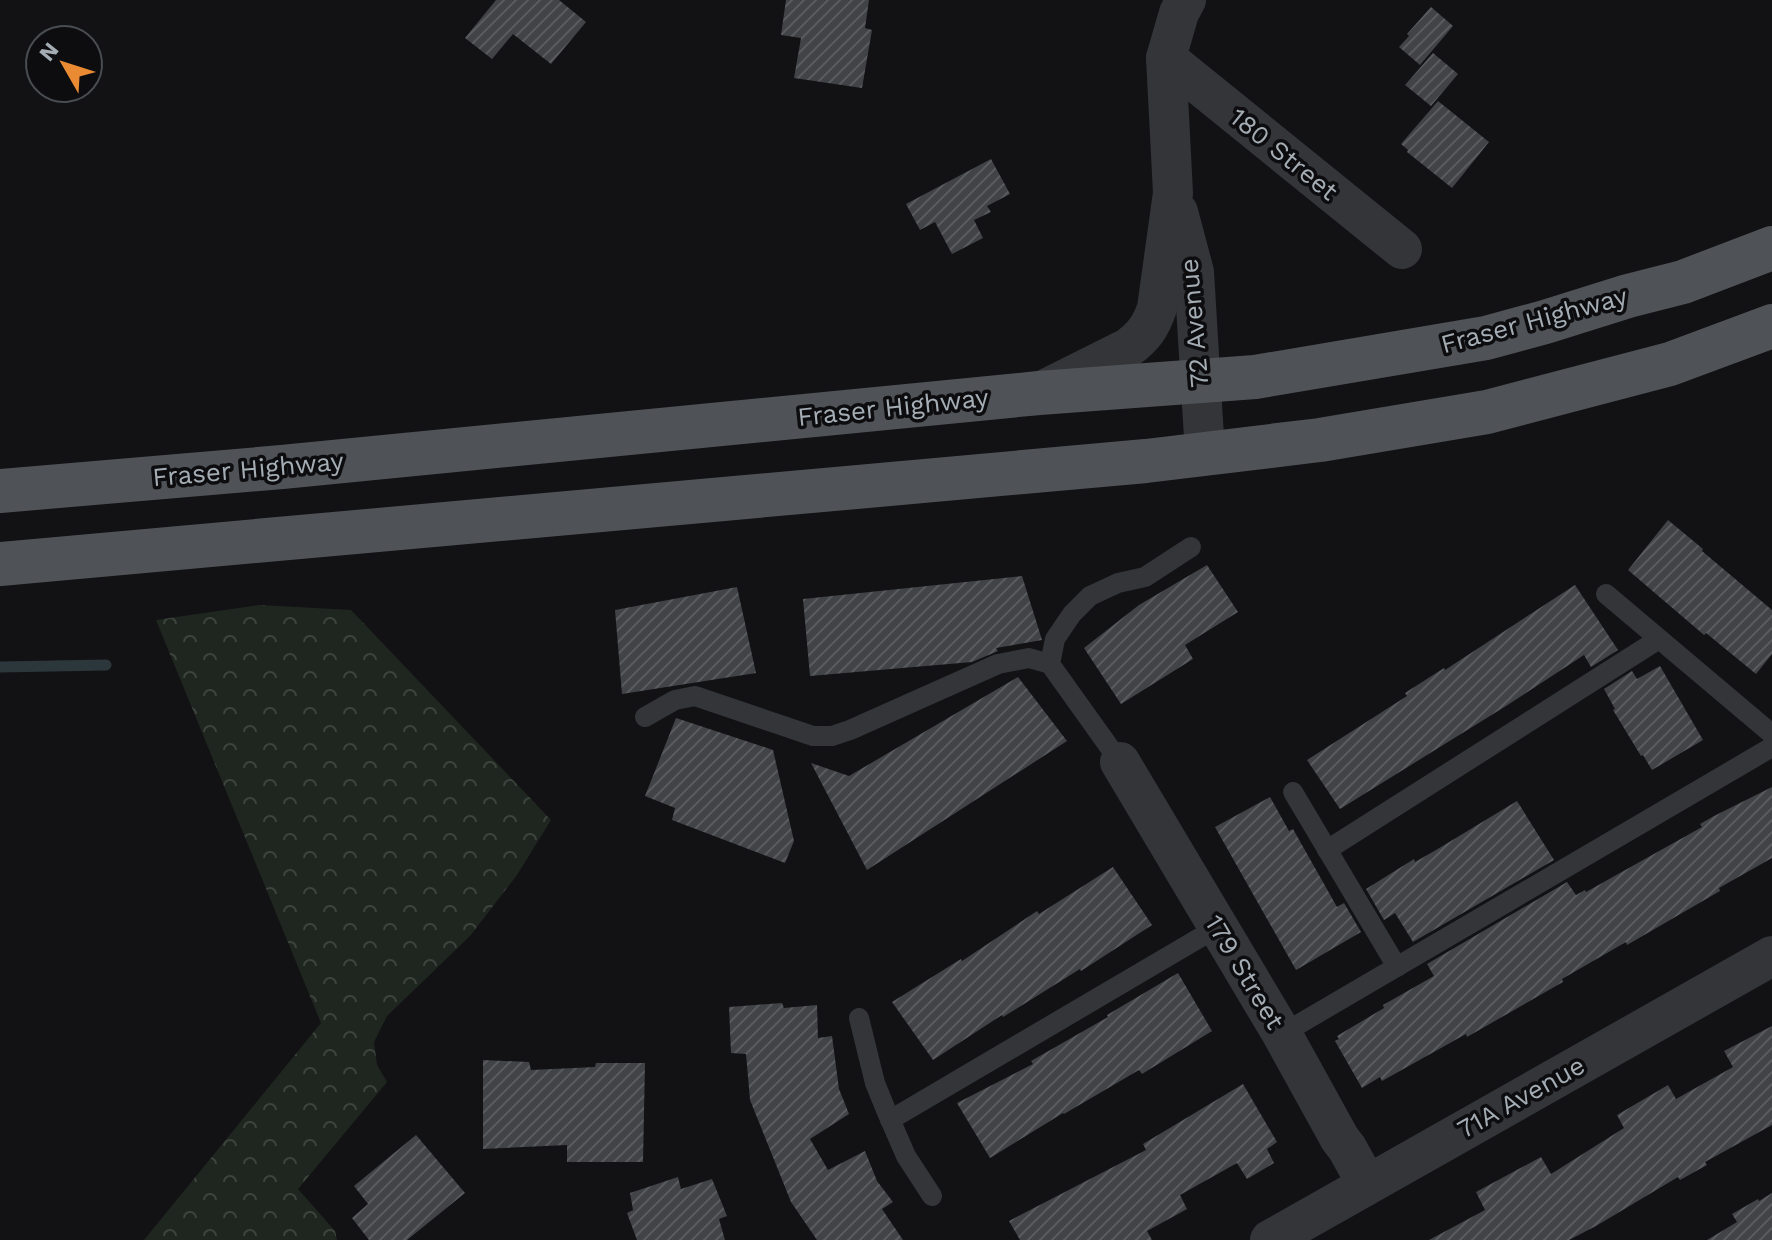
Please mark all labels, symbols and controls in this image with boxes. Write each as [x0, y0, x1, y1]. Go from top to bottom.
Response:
north arrow [24, 24, 104, 104]
text: N [34, 38, 64, 66]
street label: 180 Street [1224, 102, 1344, 206]
street label: 72 Avenue [1173, 257, 1215, 389]
street label: Fraser Highway [1437, 281, 1631, 359]
street label: Fraser Highway [796, 382, 991, 432]
street label: Fraser Highway [151, 446, 345, 492]
street label: 179 Street [1199, 909, 1291, 1035]
street label: 71A Avenue [1452, 1050, 1590, 1144]

